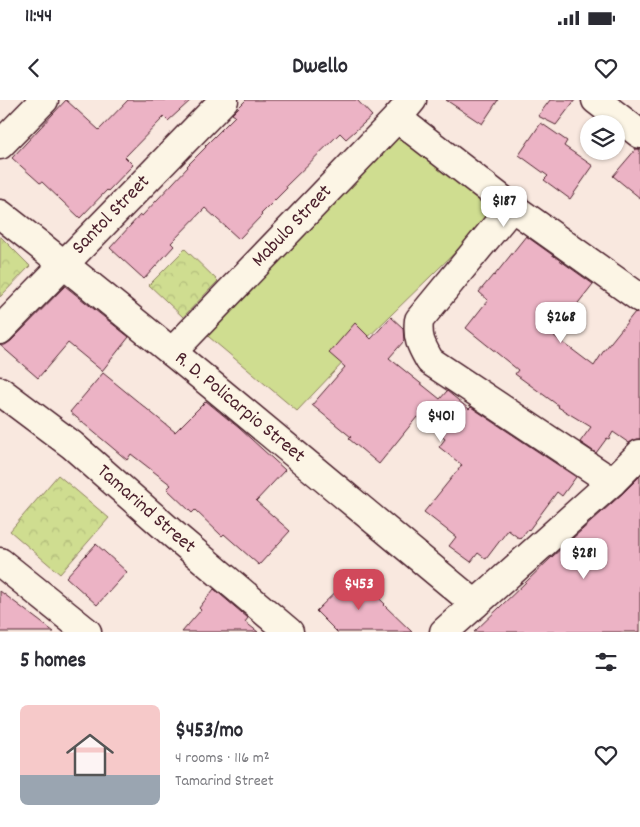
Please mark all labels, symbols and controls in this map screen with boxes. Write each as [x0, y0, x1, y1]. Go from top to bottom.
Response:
text: 11:44 [25, 4, 52, 31]
text: Dwello [292, 52, 348, 83]
icon: back [20, 54, 48, 82]
icon: heart [592, 54, 620, 82]
map controls [580, 115, 625, 160]
button: layers [580, 115, 625, 160]
street label: Santol Street [66, 169, 157, 262]
street label: Mabulo Street [246, 179, 339, 274]
pin: $187 [474, 186, 534, 228]
text: $187 [492, 190, 516, 213]
pin: $268 [531, 302, 591, 344]
text: $268 [546, 306, 576, 329]
street label: R. D. Policarpio Street [168, 345, 311, 470]
pin: $401 [411, 400, 471, 443]
text: $401 [428, 405, 454, 428]
street label: Tamarind Street [90, 458, 201, 561]
pin: $281 [554, 538, 614, 580]
text: $281 [571, 542, 597, 565]
pin: $453 [329, 568, 389, 611]
text: $453 [344, 573, 374, 596]
text: 5 homes [20, 647, 86, 677]
icon: filters [592, 648, 620, 676]
text: $453/mo [175, 717, 243, 747]
icon: home [60, 725, 120, 785]
icon: heart [592, 741, 620, 769]
text: 4 rooms · 116 m² [175, 747, 270, 770]
text: Tamarind Street [175, 770, 274, 793]

